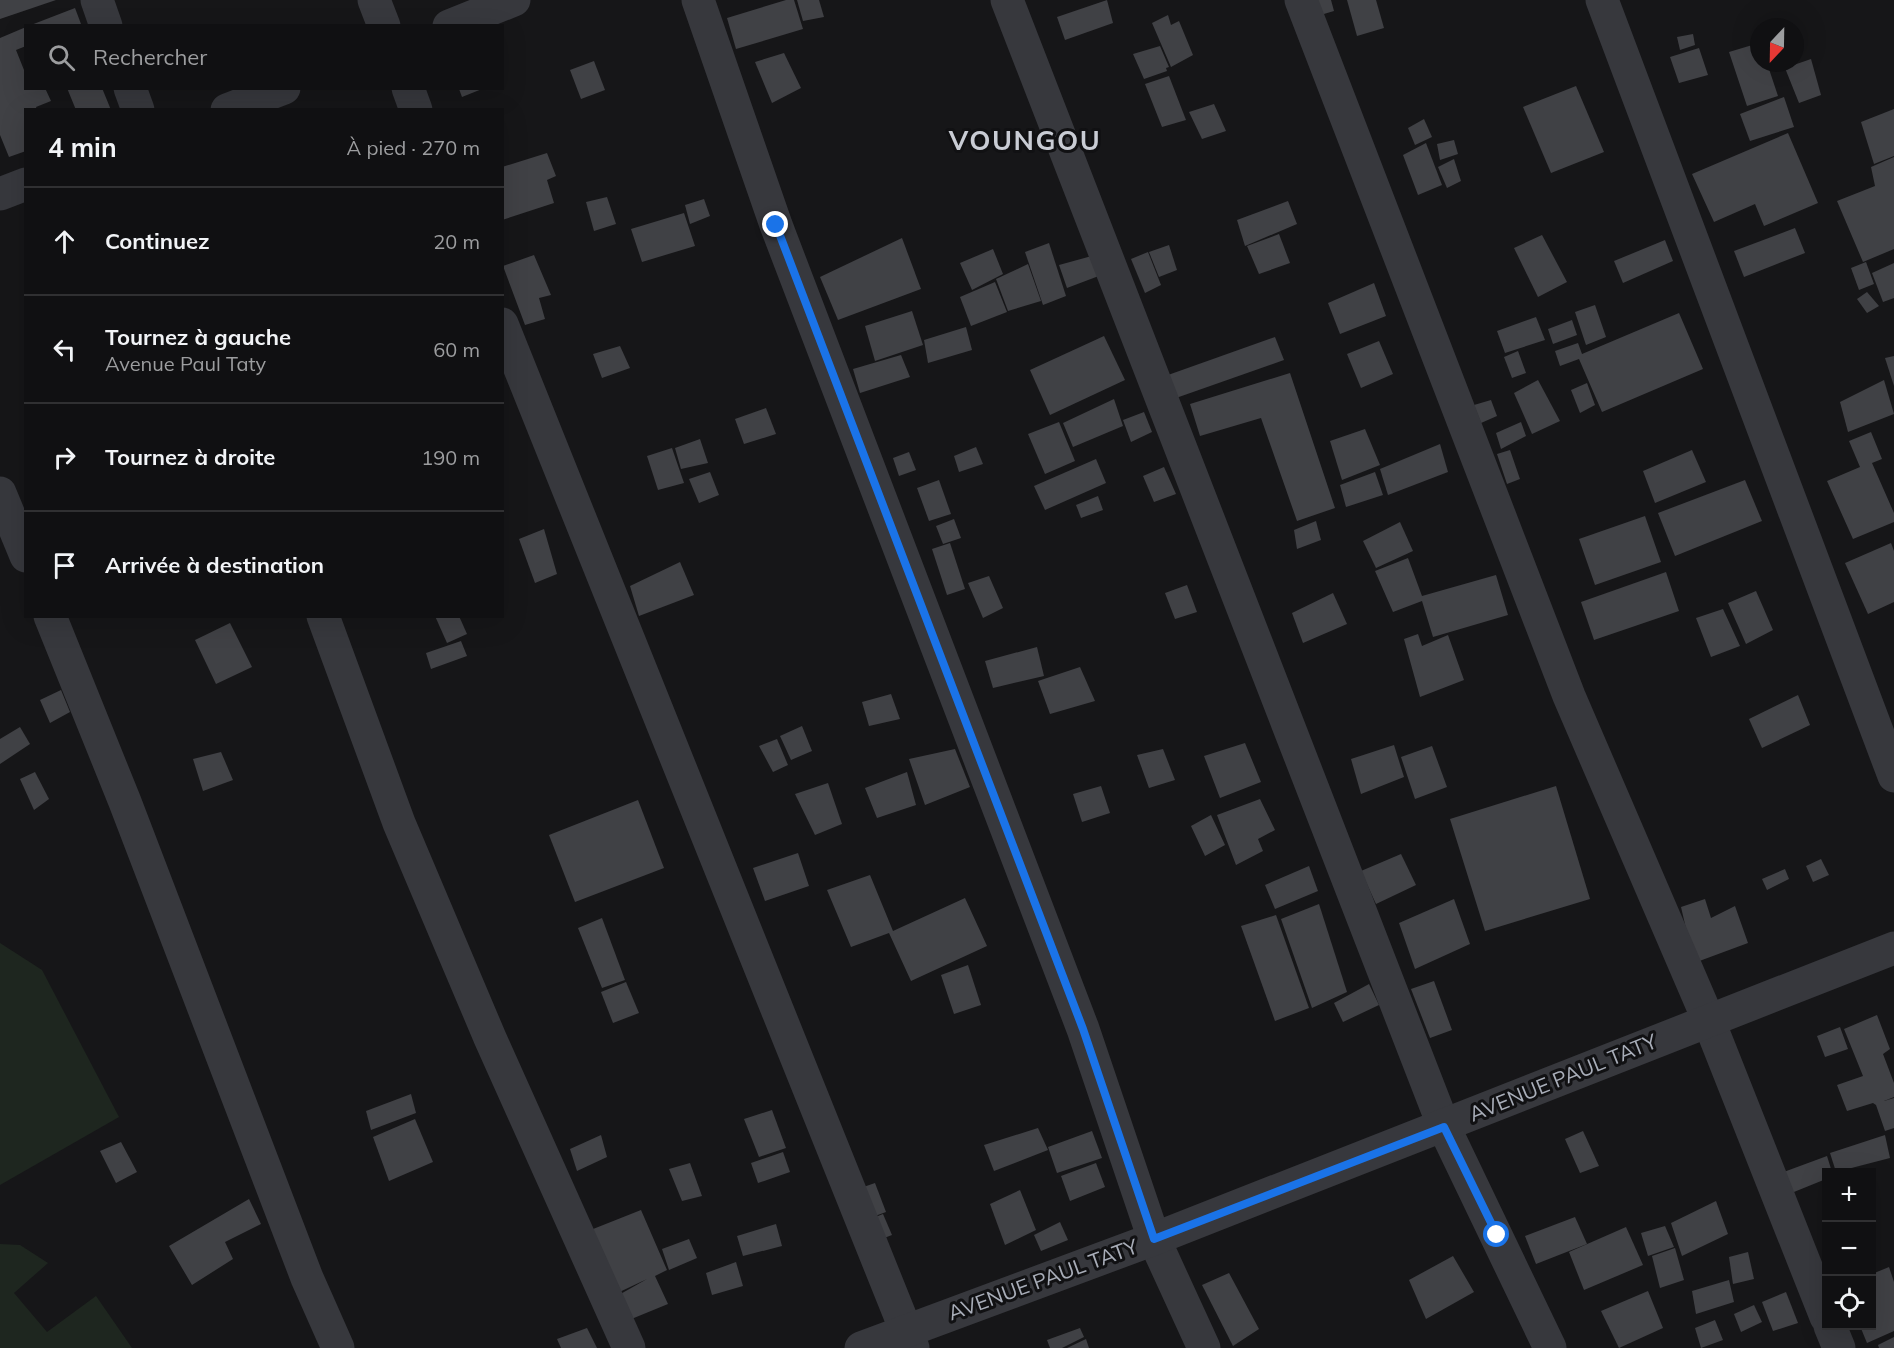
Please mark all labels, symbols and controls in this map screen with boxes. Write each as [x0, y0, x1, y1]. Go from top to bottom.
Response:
north arrow [1750, 18, 1804, 72]
search box [24, 24, 504, 90]
icon: search [45, 41, 78, 74]
text: Rechercher [93, 43, 207, 71]
district label: VOUNGOU [948, 123, 1101, 157]
text: 4 min [48, 131, 117, 164]
text: À pied · 270 m [347, 135, 480, 160]
route end [762, 211, 788, 237]
icon: ahead [48, 225, 81, 258]
text: Continuez [105, 227, 210, 255]
text: 20 m [433, 229, 480, 254]
text: Tournez à gauche [105, 323, 291, 351]
icon: left [48, 333, 81, 366]
text: 60 m [433, 337, 480, 362]
text: Avenue Paul Taty [105, 351, 266, 376]
icon: right [48, 441, 81, 474]
text: Tournez à droite [105, 443, 275, 471]
text: 190 m [421, 445, 480, 470]
icon: arrive [48, 549, 81, 582]
text: Arrivée à destination [105, 551, 324, 579]
street label: AVENUE PAUL TATY [1465, 1027, 1661, 1127]
map controls [1822, 1168, 1876, 1330]
button: + [1822, 1168, 1876, 1222]
route start [1483, 1221, 1509, 1247]
button: − [1822, 1222, 1876, 1276]
street label: AVENUE PAUL TATY [944, 1232, 1142, 1326]
button: locate [1822, 1276, 1876, 1330]

